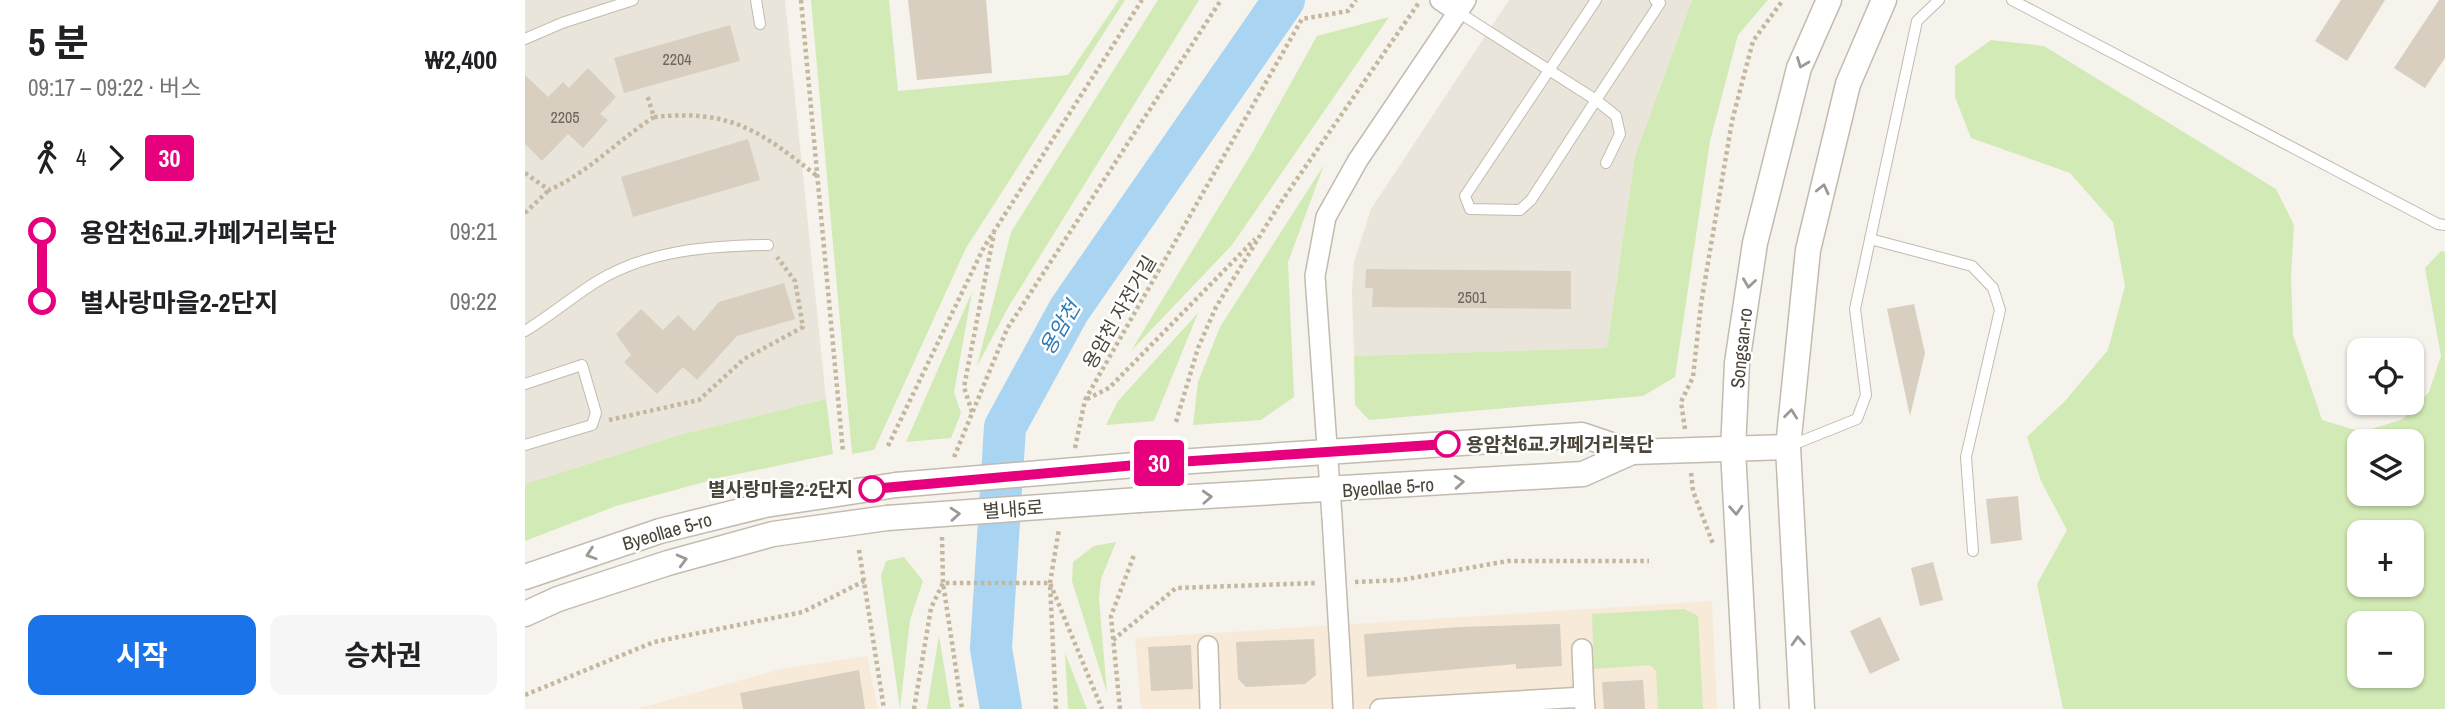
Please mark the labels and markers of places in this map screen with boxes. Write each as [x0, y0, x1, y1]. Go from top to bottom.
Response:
marker: 용암천6교.카페거리북단 [1434, 431, 1460, 457]
place label: 용암천6교.카페거리북단 [1466, 431, 1654, 457]
place label: 별사랑마을2-2단지 [708, 476, 853, 502]
marker: 별사랑마을2-2단지 [859, 476, 885, 502]

